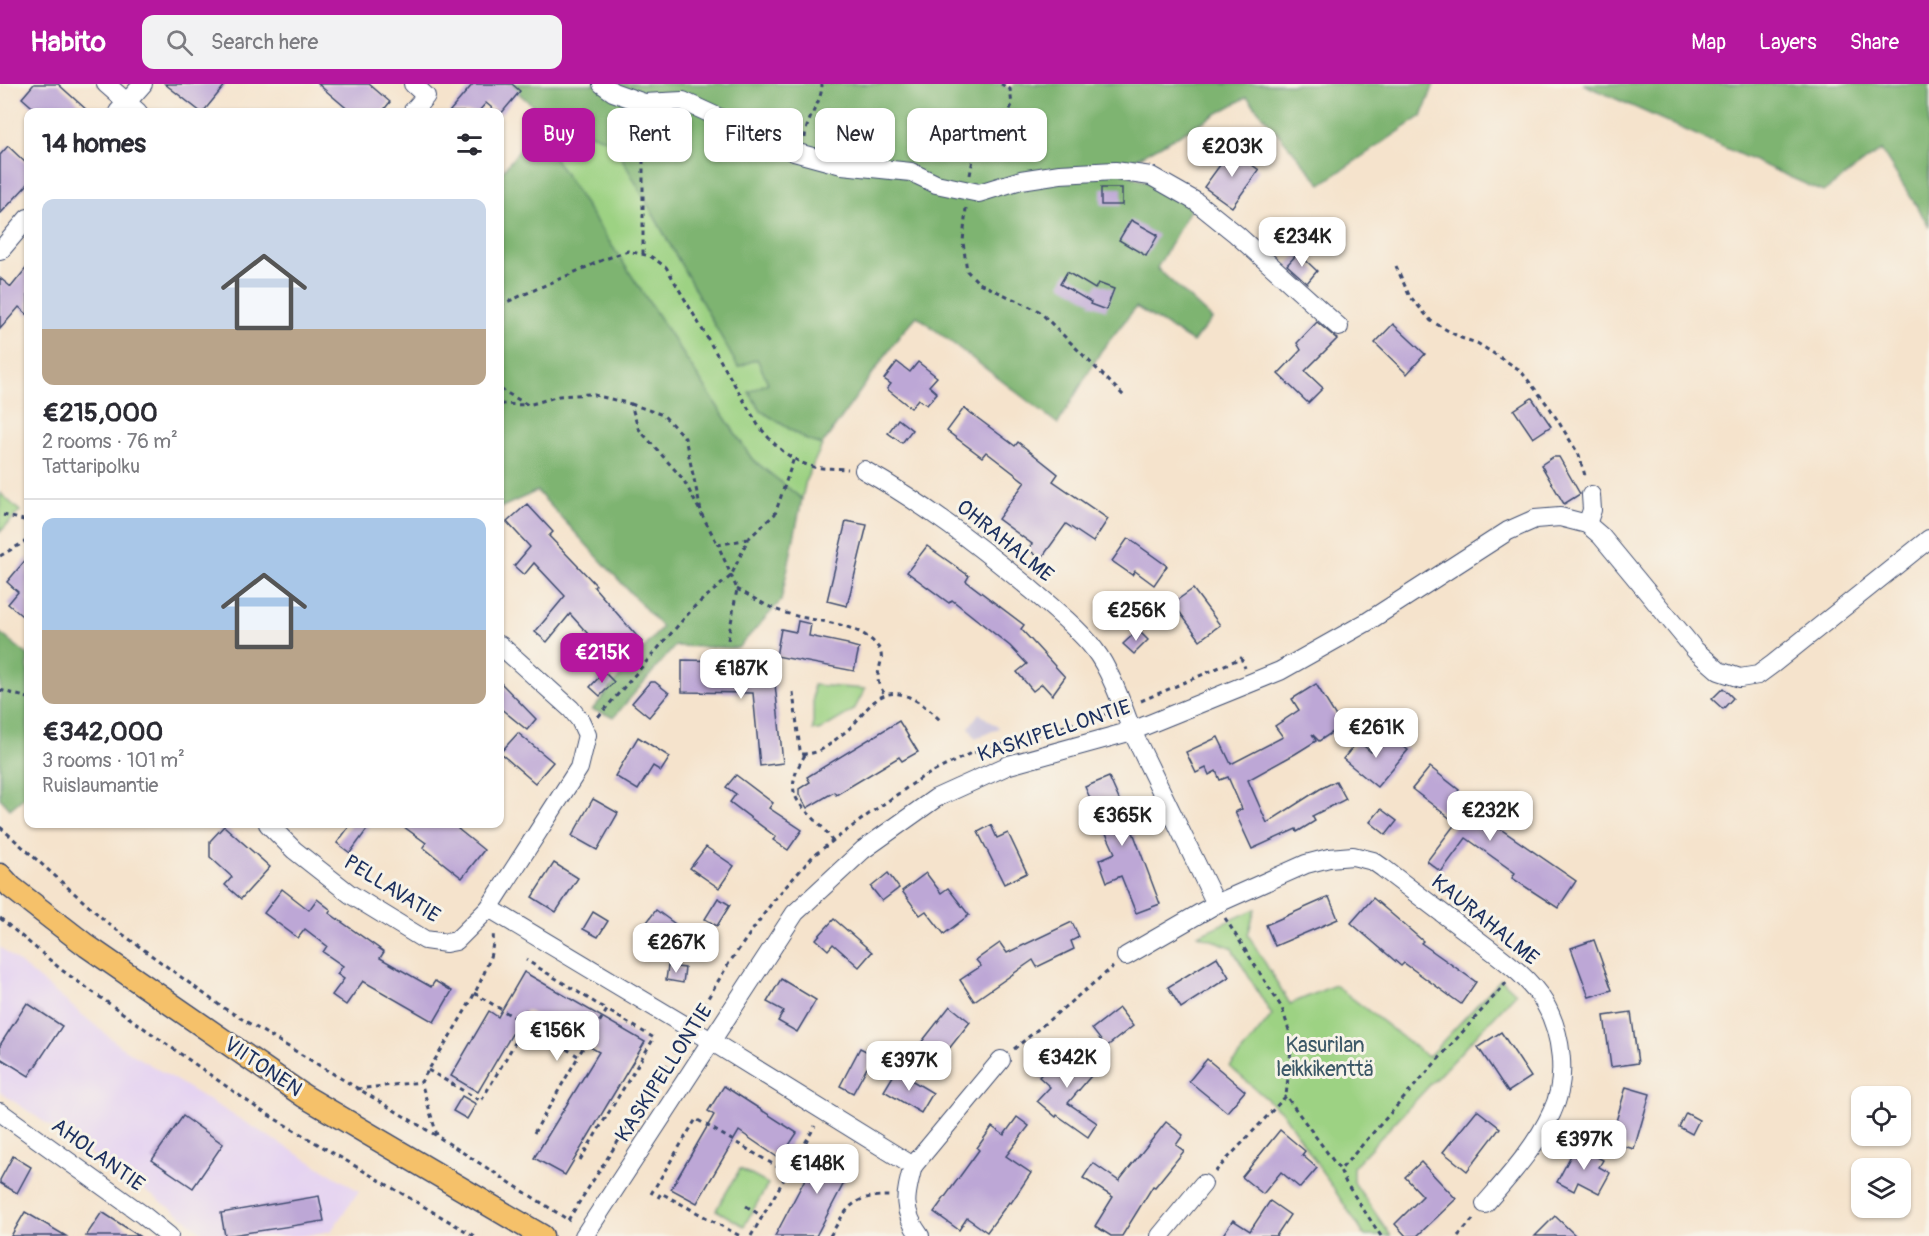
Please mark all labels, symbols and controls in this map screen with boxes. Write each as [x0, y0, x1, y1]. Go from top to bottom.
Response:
search box [142, 15, 562, 69]
text: Habito [30, 25, 106, 60]
icon: search [163, 26, 196, 59]
text: Search here [211, 28, 318, 56]
text: Map [1691, 29, 1726, 56]
text: Layers [1759, 29, 1817, 56]
text: Share [1850, 29, 1899, 56]
chip: Buy [522, 108, 595, 162]
chip: Rent [607, 108, 692, 162]
chip: Filters [704, 108, 803, 162]
chip: New [815, 108, 895, 162]
chip: Apartment [907, 108, 1047, 162]
pin: €203K [1190, 127, 1274, 178]
text: 14 homes [42, 128, 146, 160]
icon: filters [453, 128, 486, 161]
text: €203K [1201, 134, 1263, 159]
pin: €234K [1260, 217, 1344, 268]
text: €234K [1273, 224, 1331, 249]
icon: home [210, 238, 318, 346]
text: €215,000 [42, 397, 158, 429]
text: 2 rooms · 76 m² [42, 429, 178, 454]
text: Tattaripolku [42, 454, 140, 479]
street label: OHRAHALME [951, 494, 1059, 588]
icon: home [210, 557, 318, 665]
pin: €256K [1094, 591, 1178, 642]
text: €256K [1107, 598, 1165, 623]
pin: €215K [560, 633, 644, 684]
text: €215K [574, 640, 630, 665]
pin: €187K [699, 649, 783, 700]
text: €187K [714, 656, 768, 681]
street label: KASKIPELLONTIE [974, 694, 1134, 768]
pin: €261K [1334, 708, 1418, 759]
text: €261K [1348, 715, 1404, 740]
text: €342,000 [42, 716, 163, 748]
text: 3 rooms · 101 m² [42, 748, 185, 773]
text: Ruislaumantie [42, 773, 158, 798]
pin: €232K [1448, 791, 1532, 842]
pin: €365K [1080, 796, 1164, 847]
text: €232K [1461, 798, 1519, 823]
text: €365K [1093, 803, 1151, 828]
street label: PELLAVATIE [339, 849, 445, 929]
street label: KAURAHALME [1426, 868, 1544, 972]
pin: €267K [634, 923, 718, 974]
text: €267K [647, 930, 705, 955]
street label: KASKIPELLONTIE [609, 999, 719, 1147]
pin: €156K [515, 1011, 599, 1062]
text: €156K [529, 1018, 585, 1043]
street label: VIITONEN [218, 1031, 308, 1103]
park label: Kasurilan leikkikenttä [1276, 1032, 1374, 1083]
pin: €342K [1025, 1038, 1109, 1089]
pin: €397K [867, 1041, 951, 1092]
text: €342K [1037, 1045, 1097, 1070]
text: €397K [880, 1048, 938, 1073]
map controls [1851, 1086, 1911, 1218]
button: locate [1851, 1086, 1911, 1146]
street label: AHOLANTIE [46, 1112, 150, 1198]
pin: €397K [1542, 1120, 1626, 1171]
text: €397K [1555, 1127, 1613, 1152]
pin: €148K [775, 1144, 859, 1195]
text: €148K [790, 1151, 844, 1176]
button: layers [1851, 1158, 1911, 1218]

